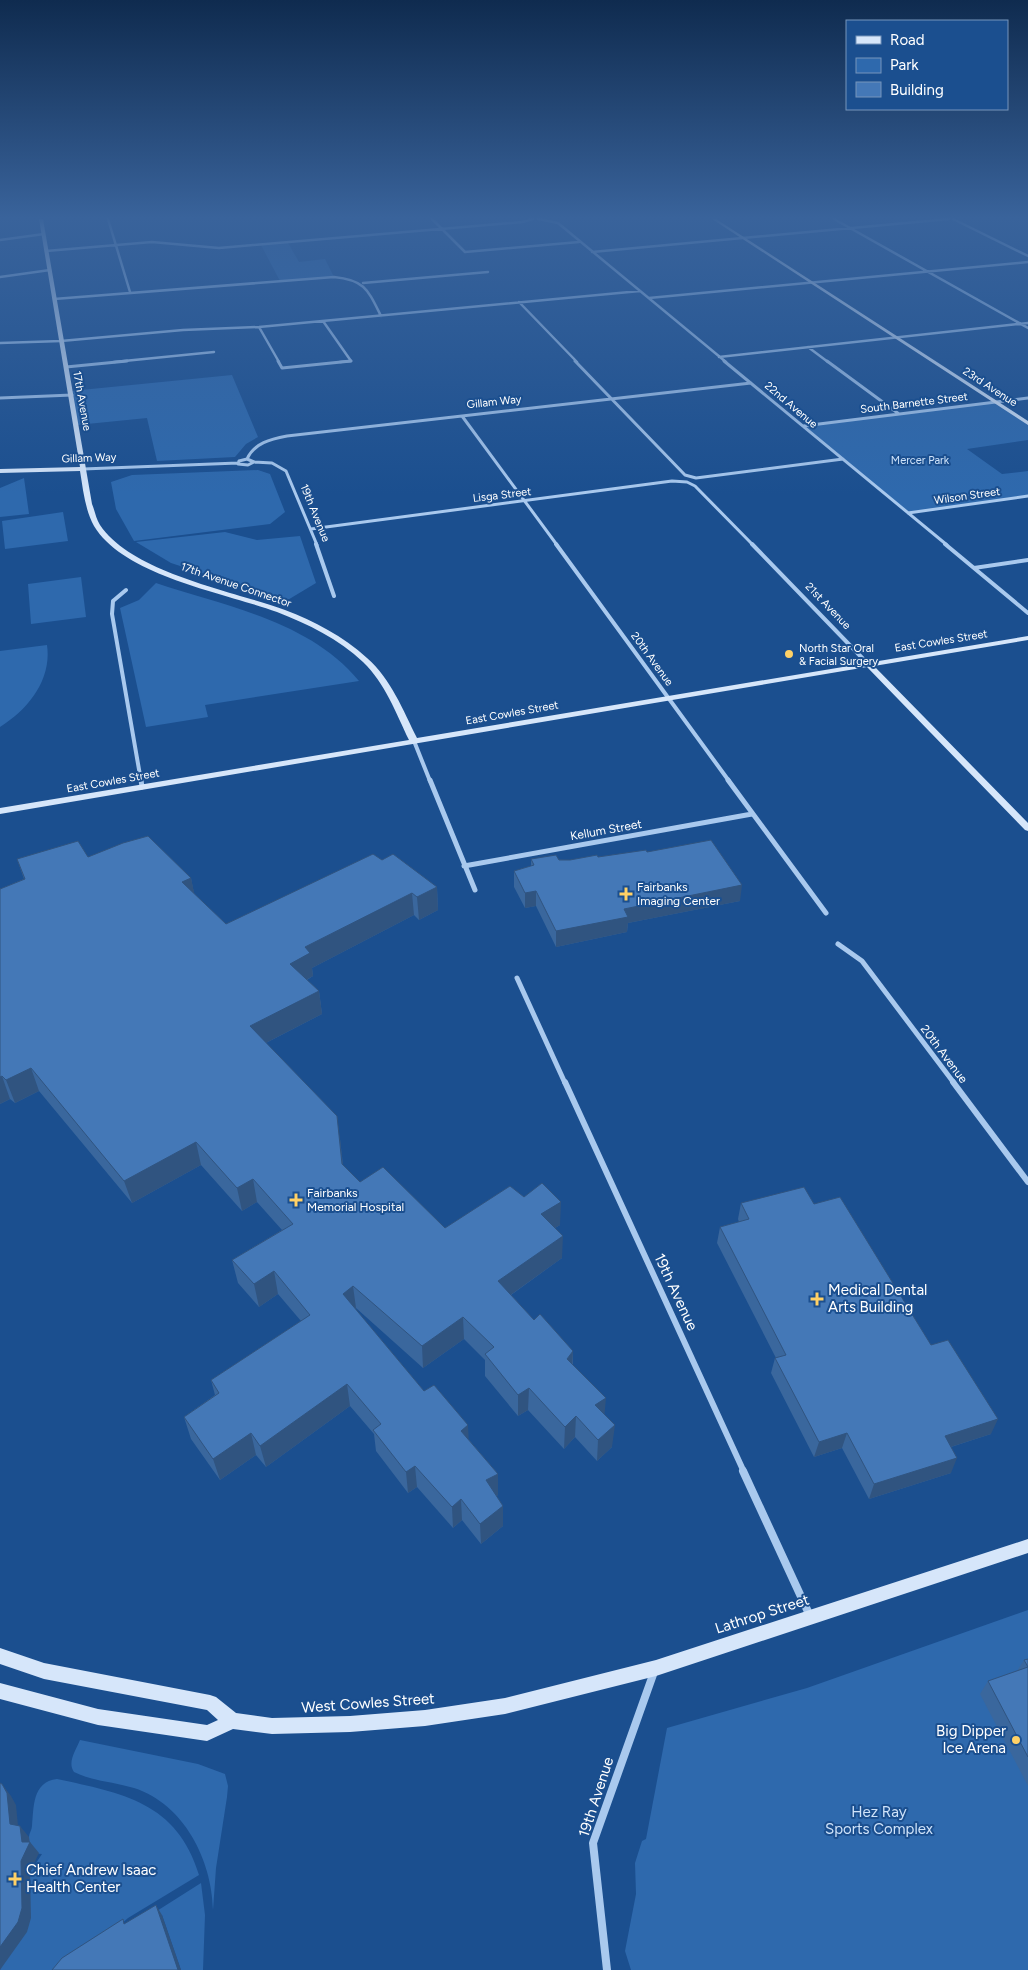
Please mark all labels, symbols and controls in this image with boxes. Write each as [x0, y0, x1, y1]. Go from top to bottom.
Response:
legend [846, 20, 1008, 110]
text: Road [890, 31, 925, 49]
text: Park [890, 56, 919, 74]
text: Building [890, 81, 944, 99]
street label: 23rd Avenue [960, 365, 1020, 409]
street label: 17th Avenue [70, 370, 94, 432]
street label: 22nd Avenue [762, 379, 820, 431]
street label: South Barnette Street [859, 390, 969, 416]
street label: Gillam Way [466, 393, 522, 411]
street label: Gillam Way [61, 451, 117, 465]
park label: Mercer Park [891, 454, 950, 467]
street label: 19th Avenue [298, 482, 332, 544]
street label: Lisga Street [472, 485, 532, 505]
street label: Wilson Street [933, 485, 1001, 507]
street label: 17th Avenue Connector [179, 560, 293, 610]
street label: 21st Avenue [803, 580, 853, 632]
street label: East Cowles Street [894, 627, 988, 655]
street label: 20th Avenue [628, 630, 676, 688]
place label: North Star Oral & Facial Surgery [799, 642, 878, 668]
marker: North Star Oral & Facial Surgery [783, 648, 795, 660]
street label: East Cowles Street [465, 698, 559, 728]
street label: East Cowles Street [66, 766, 160, 796]
street label: Kellum Street [569, 817, 643, 843]
place label: Fairbanks Imaging Center [637, 880, 720, 908]
marker: Fairbanks Imaging Center [619, 887, 633, 901]
street label: 20th Avenue [918, 1022, 971, 1086]
place label: Fairbanks Memorial Hospital [307, 1186, 404, 1214]
marker: Fairbanks Memorial Hospital [289, 1193, 303, 1207]
street label: 19th Avenue [650, 1251, 702, 1333]
place label: Medical Dental Arts Building [828, 1281, 927, 1316]
marker: Medical Dental Arts Building [810, 1292, 824, 1306]
street label: Lathrop Street [713, 1590, 812, 1638]
street label: West Cowles Street [301, 1689, 436, 1717]
place label: Big Dipper Ice Arena [936, 1722, 1006, 1757]
marker: Big Dipper Ice Arena [1010, 1734, 1022, 1746]
street label: 19th Avenue [575, 1755, 617, 1839]
park label: Hez Ray Sports Complex [825, 1803, 933, 1838]
place label: Chief Andrew Isaac Health Center [26, 1861, 156, 1896]
marker: Chief Andrew Isaac Health Center [8, 1872, 22, 1886]

